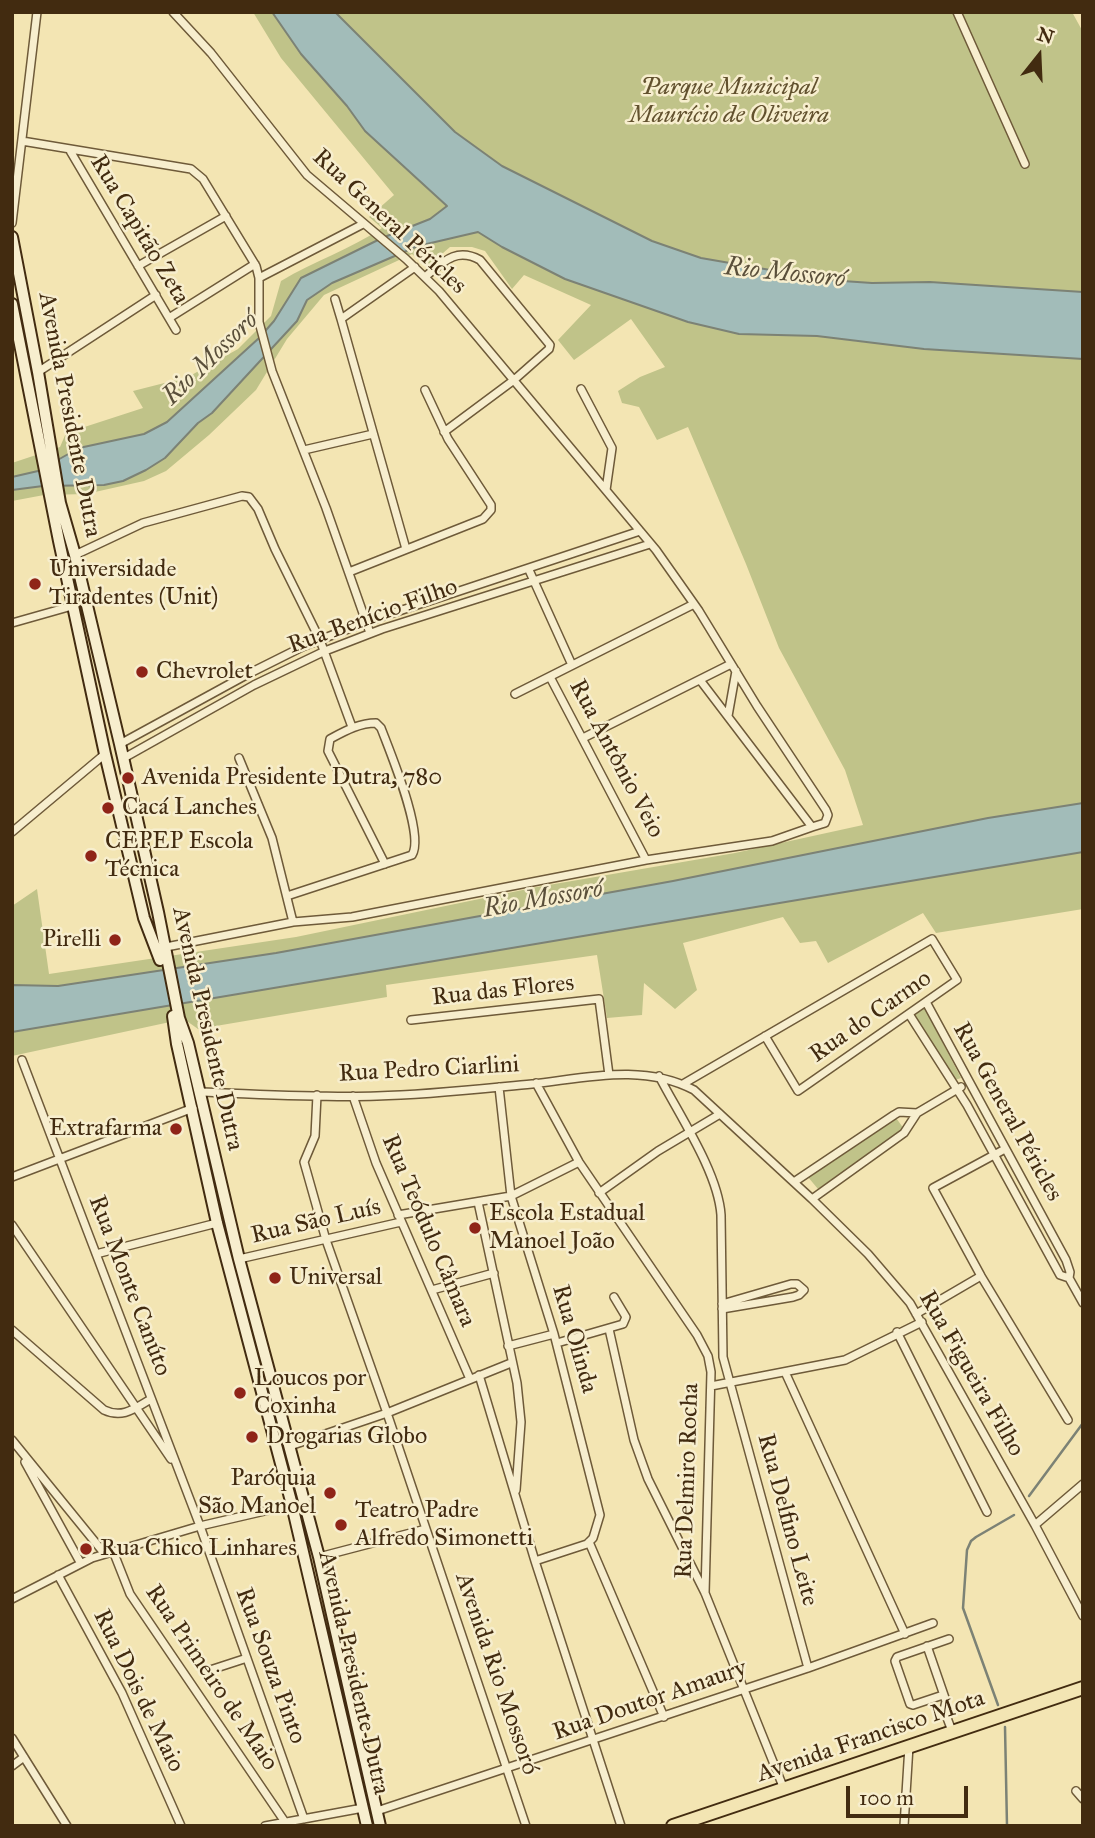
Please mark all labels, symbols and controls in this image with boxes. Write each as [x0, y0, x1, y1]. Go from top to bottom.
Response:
north arrow [1004, 21, 1074, 91]
text: N [1034, 22, 1057, 49]
park label: Parque Municipal Maurício de Oliveira [629, 74, 829, 130]
street label: Rua General Péricles [306, 143, 472, 301]
street label: Rua Capitão Zeta [83, 150, 195, 310]
water label: Rio Mossoró [723, 252, 847, 296]
street label: Avenida Presidente Dutra [31, 290, 107, 540]
water label: Rio Mossoró [157, 306, 265, 412]
place label: Universidade Tiradentes (Unit) [49, 556, 218, 612]
street label: Rua Benício Filho [284, 573, 462, 661]
marker: Universidade Tiradentes (Unit) [27, 576, 43, 592]
place label: Chevrolet [156, 658, 253, 686]
marker: Chevrolet [134, 664, 150, 680]
street label: Rua Antônio Veio [562, 675, 670, 843]
place label: Avenida Presidente Dutra, 780 [142, 764, 442, 792]
marker: Avenida Presidente Dutra, 780 [120, 770, 136, 786]
place label: Cacá Lanches [122, 794, 257, 822]
marker: Cacá Lanches [100, 800, 116, 816]
place label: CEPEP Escola Técnica [105, 828, 253, 884]
marker: CEPEP Escola Técnica [83, 848, 99, 864]
water label: Rio Mossoró [481, 874, 605, 926]
street label: Avenida Presidente Dutra [165, 905, 249, 1153]
place label: Pirelli [42, 926, 101, 954]
marker: Pirelli [107, 932, 123, 948]
street label: Rua do Carmo [805, 964, 937, 1070]
street label: Rua das Flores [431, 969, 575, 1013]
street label: Rua General Péricles [946, 1018, 1068, 1206]
street label: Rua Pedro Ciarlini [338, 1051, 520, 1089]
place label: Extrafarma [49, 1115, 162, 1143]
marker: Extrafarma [168, 1121, 184, 1137]
street label: Rua Teódulo Câmara [374, 1130, 482, 1332]
street label: Rua Monte Canúto [81, 1192, 177, 1380]
street label: Rua São Luís [248, 1193, 384, 1251]
place label: Escola Estadual Manoel João [489, 1200, 645, 1256]
marker: Escola Estadual Manoel João [467, 1220, 483, 1236]
place label: Universal [289, 1264, 382, 1292]
marker: Universal [267, 1270, 283, 1286]
street label: Rua Olinda [545, 1282, 603, 1396]
street label: Rua Figueira Filho [912, 1286, 1030, 1462]
place label: Loucos por Coxinha [254, 1365, 366, 1421]
street label: Rua Delmiro Rocha [670, 1383, 706, 1579]
marker: Loucos por Coxinha [232, 1385, 248, 1401]
place label: Drogarias Globo [266, 1423, 427, 1451]
marker: Drogarias Globo [244, 1429, 260, 1445]
street label: Rua Delfino Leite [750, 1431, 824, 1609]
place label: Paróquia São Manoel [198, 1465, 316, 1521]
marker: Paróquia São Manoel [322, 1485, 338, 1501]
place label: Teatro Padre Alfredo Simonetti [355, 1497, 533, 1553]
marker: Teatro Padre Alfredo Simonetti [333, 1517, 349, 1533]
place label: Rua Chico Linhares [100, 1535, 297, 1563]
marker: Rua Chico Linhares [78, 1541, 94, 1557]
street label: Avenida Presidente Dutra [311, 1549, 395, 1797]
street label: Avenida Rio Mossoró [448, 1569, 544, 1779]
street label: Rua Primeiro de Maio [138, 1580, 284, 1776]
street label: Rua Souza Pinto [228, 1584, 312, 1748]
street label: Rua Dois de Maio [86, 1605, 190, 1777]
street label: Rua Doutor Amaury [549, 1654, 751, 1748]
street label: Avenida Francisco Mota [753, 1684, 989, 1790]
scale bar [850, 1772, 972, 1816]
text: 100 m [859, 1785, 914, 1811]

